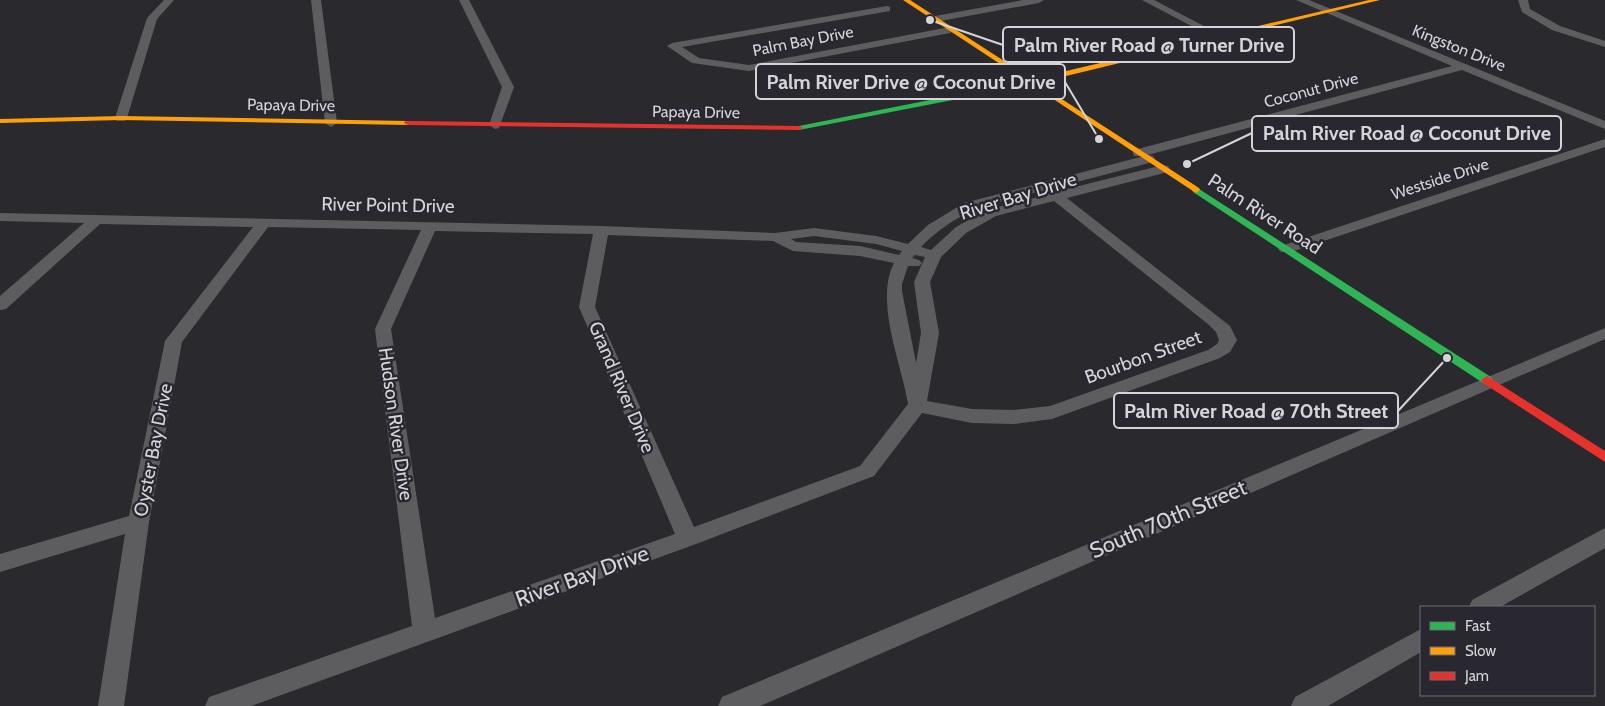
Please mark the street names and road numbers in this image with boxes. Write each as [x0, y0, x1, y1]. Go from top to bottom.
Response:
street label: Kingston Drive [1410, 21, 1508, 75]
street label: Palm Bay Drive [751, 22, 855, 60]
street label: Coconut Drive [1262, 68, 1360, 112]
street label: Papaya Drive [247, 95, 335, 115]
street label: Papaya Drive [652, 102, 740, 122]
street label: Westside Drive [1389, 154, 1491, 204]
street label: River Bay Drive [957, 167, 1080, 225]
street label: Palm River Road [1204, 169, 1326, 259]
street label: River Point Drive [321, 192, 455, 218]
street label: Grand River Drive [584, 318, 660, 456]
street label: Bourbon Street [1082, 325, 1205, 389]
street label: Hudson River Drive [374, 346, 418, 502]
street label: Oyster Bay Drive [129, 381, 177, 518]
street label: South 70th Street [1085, 474, 1251, 564]
street label: River Bay Drive [511, 539, 653, 613]

